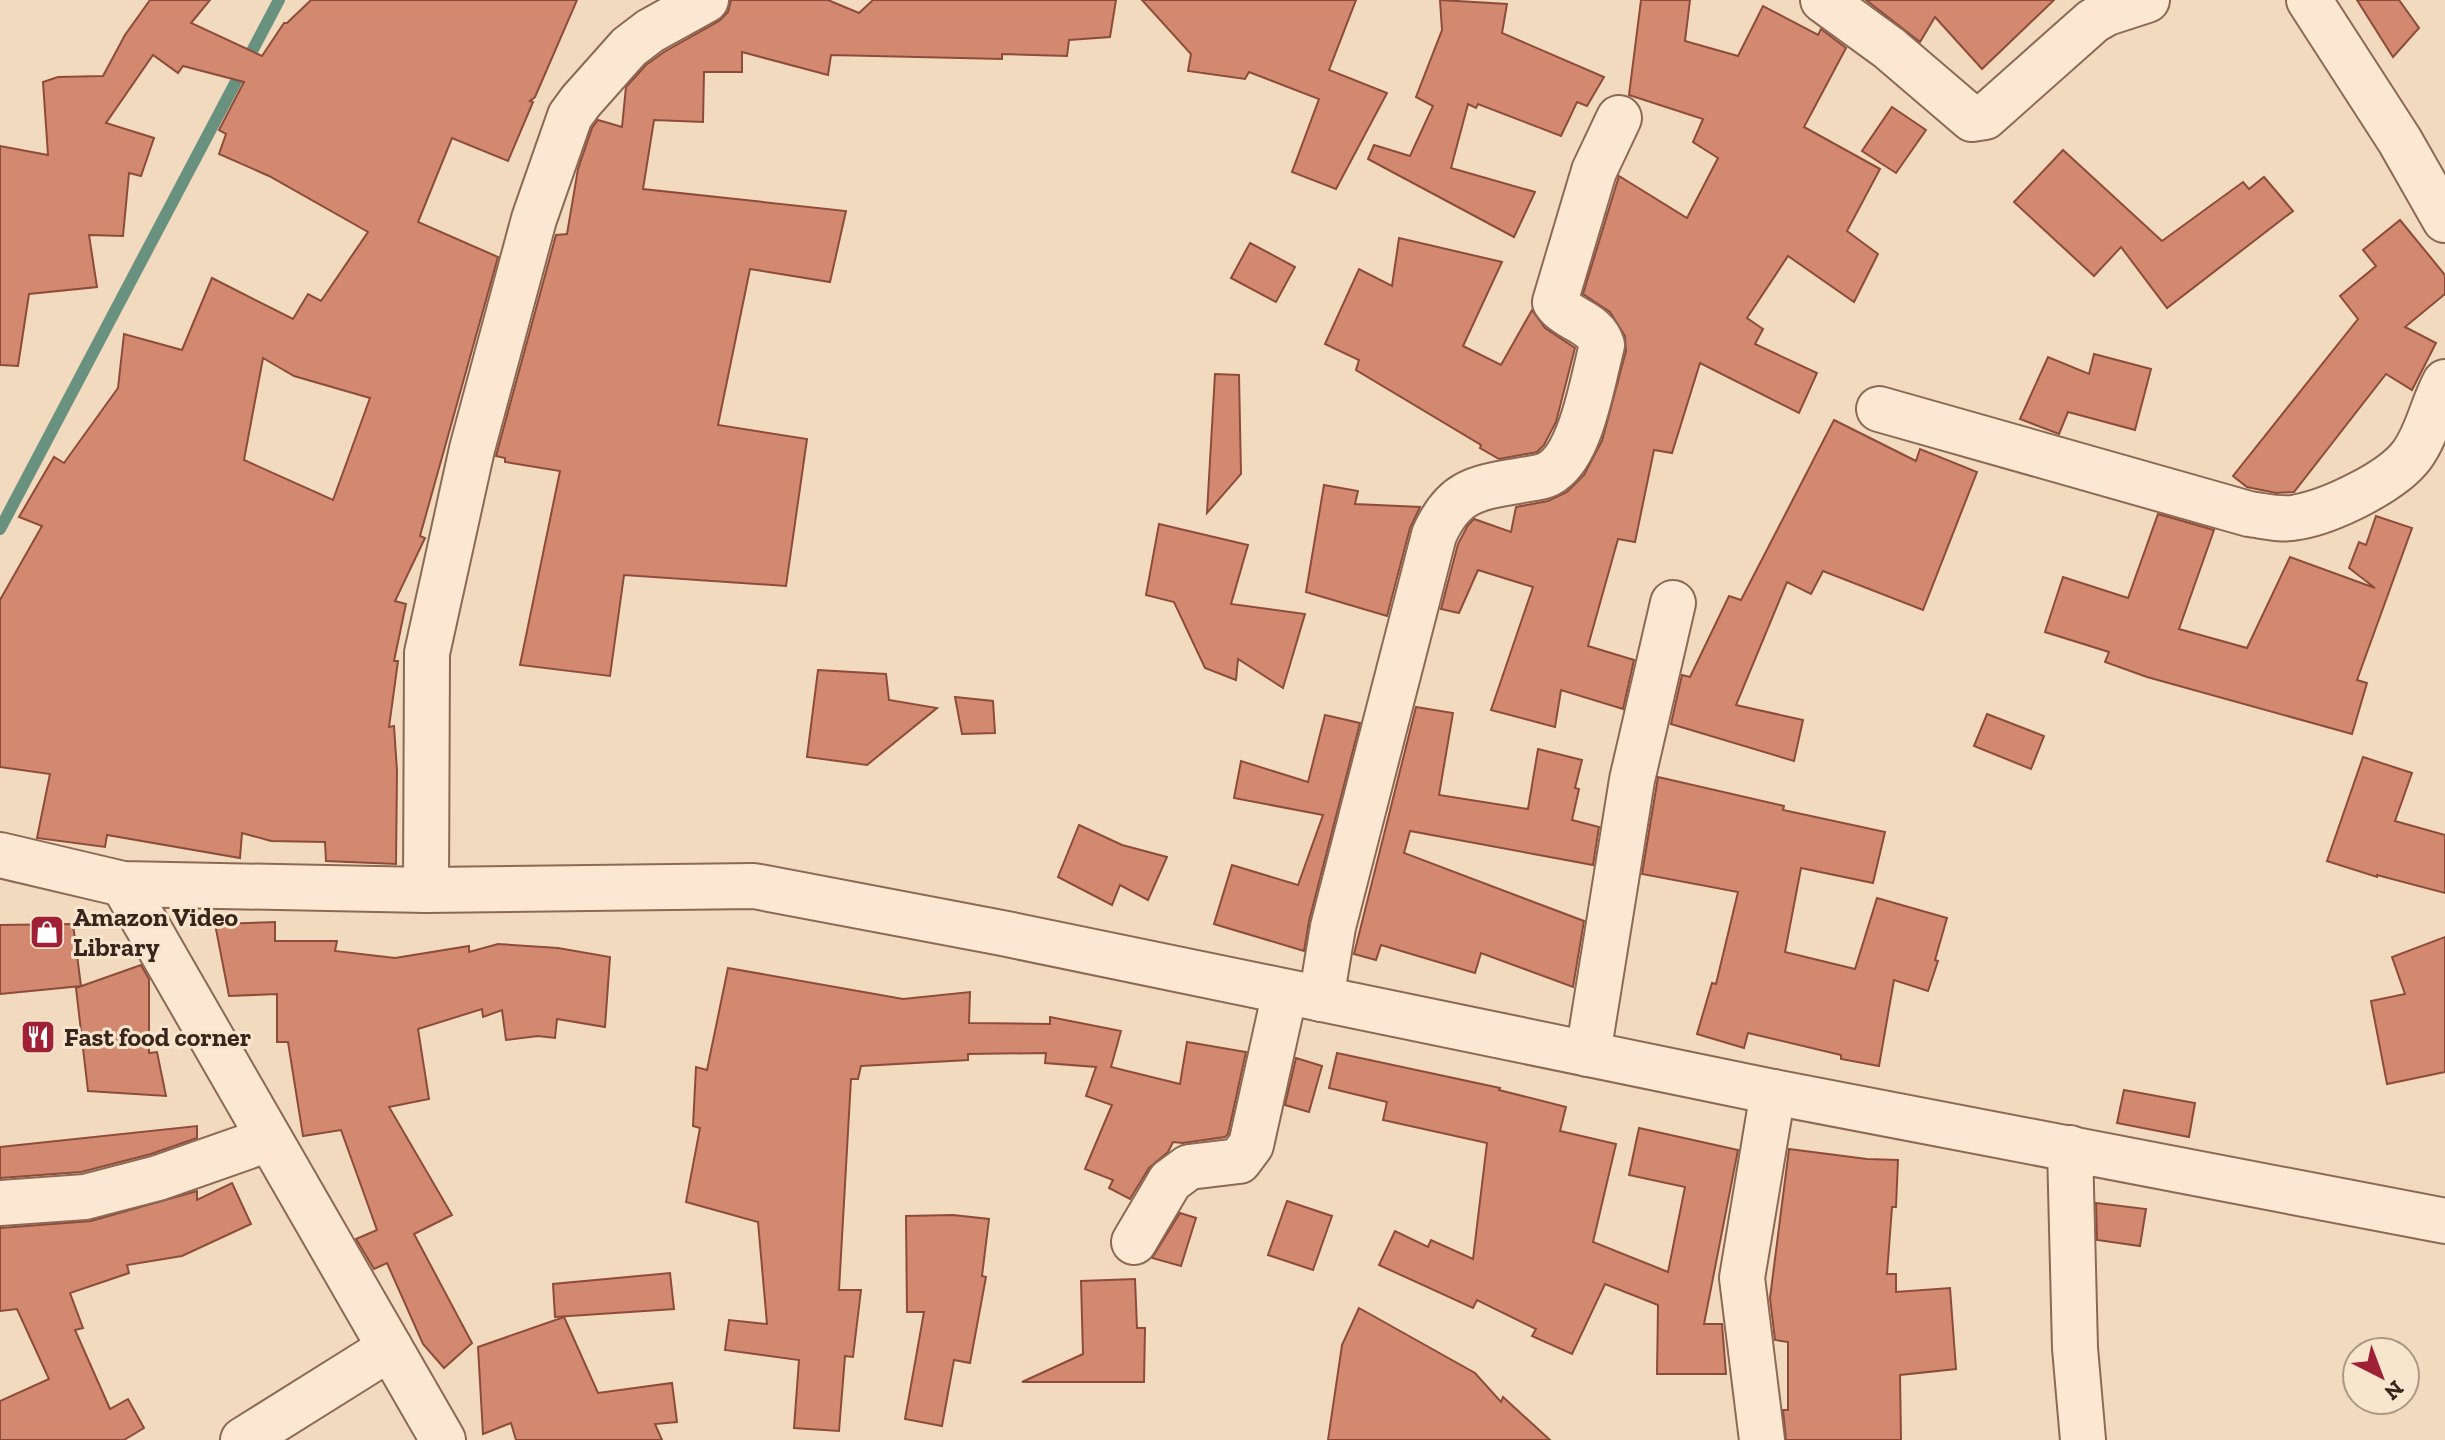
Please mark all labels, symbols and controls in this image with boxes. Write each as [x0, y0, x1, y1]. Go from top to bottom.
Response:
place label: Amazon Video Library [73, 901, 238, 963]
shop icon: Amazon Video Library [28, 913, 66, 951]
restaurant icon: Fast food corner [19, 1018, 57, 1056]
place label: Fast food corner [64, 1021, 251, 1053]
north arrow [2341, 1336, 2421, 1416]
text: N [2379, 1375, 2409, 1406]

